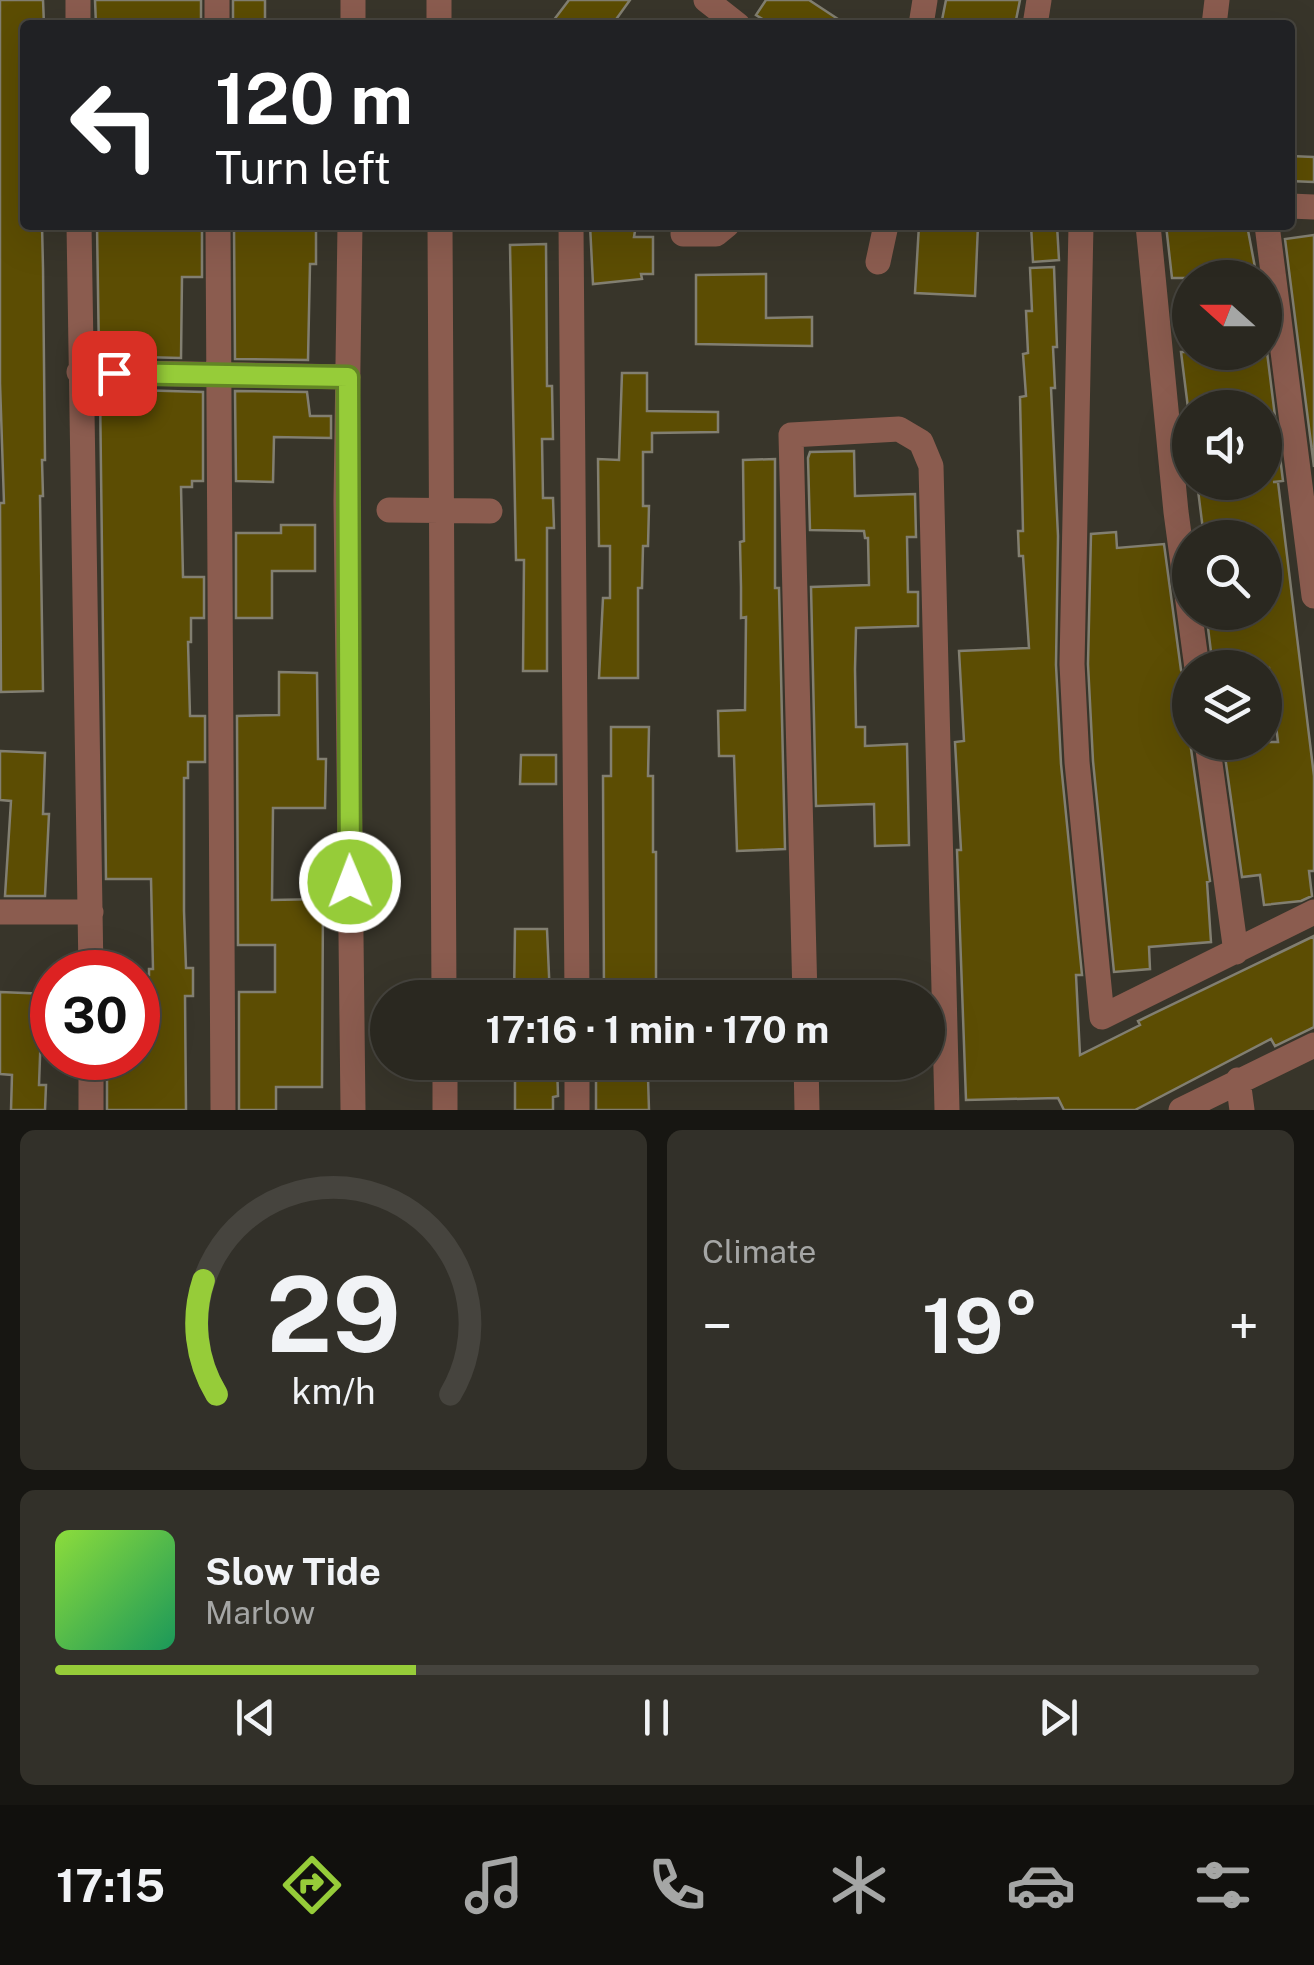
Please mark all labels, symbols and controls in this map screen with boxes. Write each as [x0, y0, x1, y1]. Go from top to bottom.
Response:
text: 120 m [215, 57, 413, 140]
icon: left [50, 60, 180, 190]
text: Turn left [215, 141, 391, 194]
north arrow [1172, 260, 1282, 370]
map controls [1172, 260, 1282, 760]
pin [72, 331, 157, 416]
icon: arrive [87, 346, 142, 401]
button: sound [1172, 390, 1282, 500]
button: search [1172, 520, 1282, 630]
button: layers [1172, 650, 1282, 760]
position arrow [298, 830, 402, 934]
speed limit sign: 30 [30, 950, 160, 1080]
text: 17:16 · 1 min · 170 m [486, 1007, 829, 1052]
text: Climate [702, 1233, 816, 1270]
text: 29 [266, 1253, 401, 1375]
text: 19° [922, 1282, 1039, 1370]
text: − [702, 1294, 733, 1358]
text: + [1228, 1294, 1259, 1358]
text: km/h [291, 1370, 376, 1412]
text: Slow Tide [205, 1549, 381, 1594]
text: Marlow [205, 1594, 315, 1631]
icon: previous [228, 1690, 283, 1745]
icon: pause [629, 1690, 684, 1745]
icon: next [1031, 1690, 1086, 1745]
icon: directions [277, 1850, 347, 1920]
icon: music [459, 1850, 529, 1920]
icon: phone [642, 1850, 712, 1920]
icon: climate [824, 1850, 894, 1920]
icon: car [1006, 1850, 1076, 1920]
icon: filters [1188, 1850, 1258, 1920]
text: 17:15 [56, 1859, 165, 1912]

